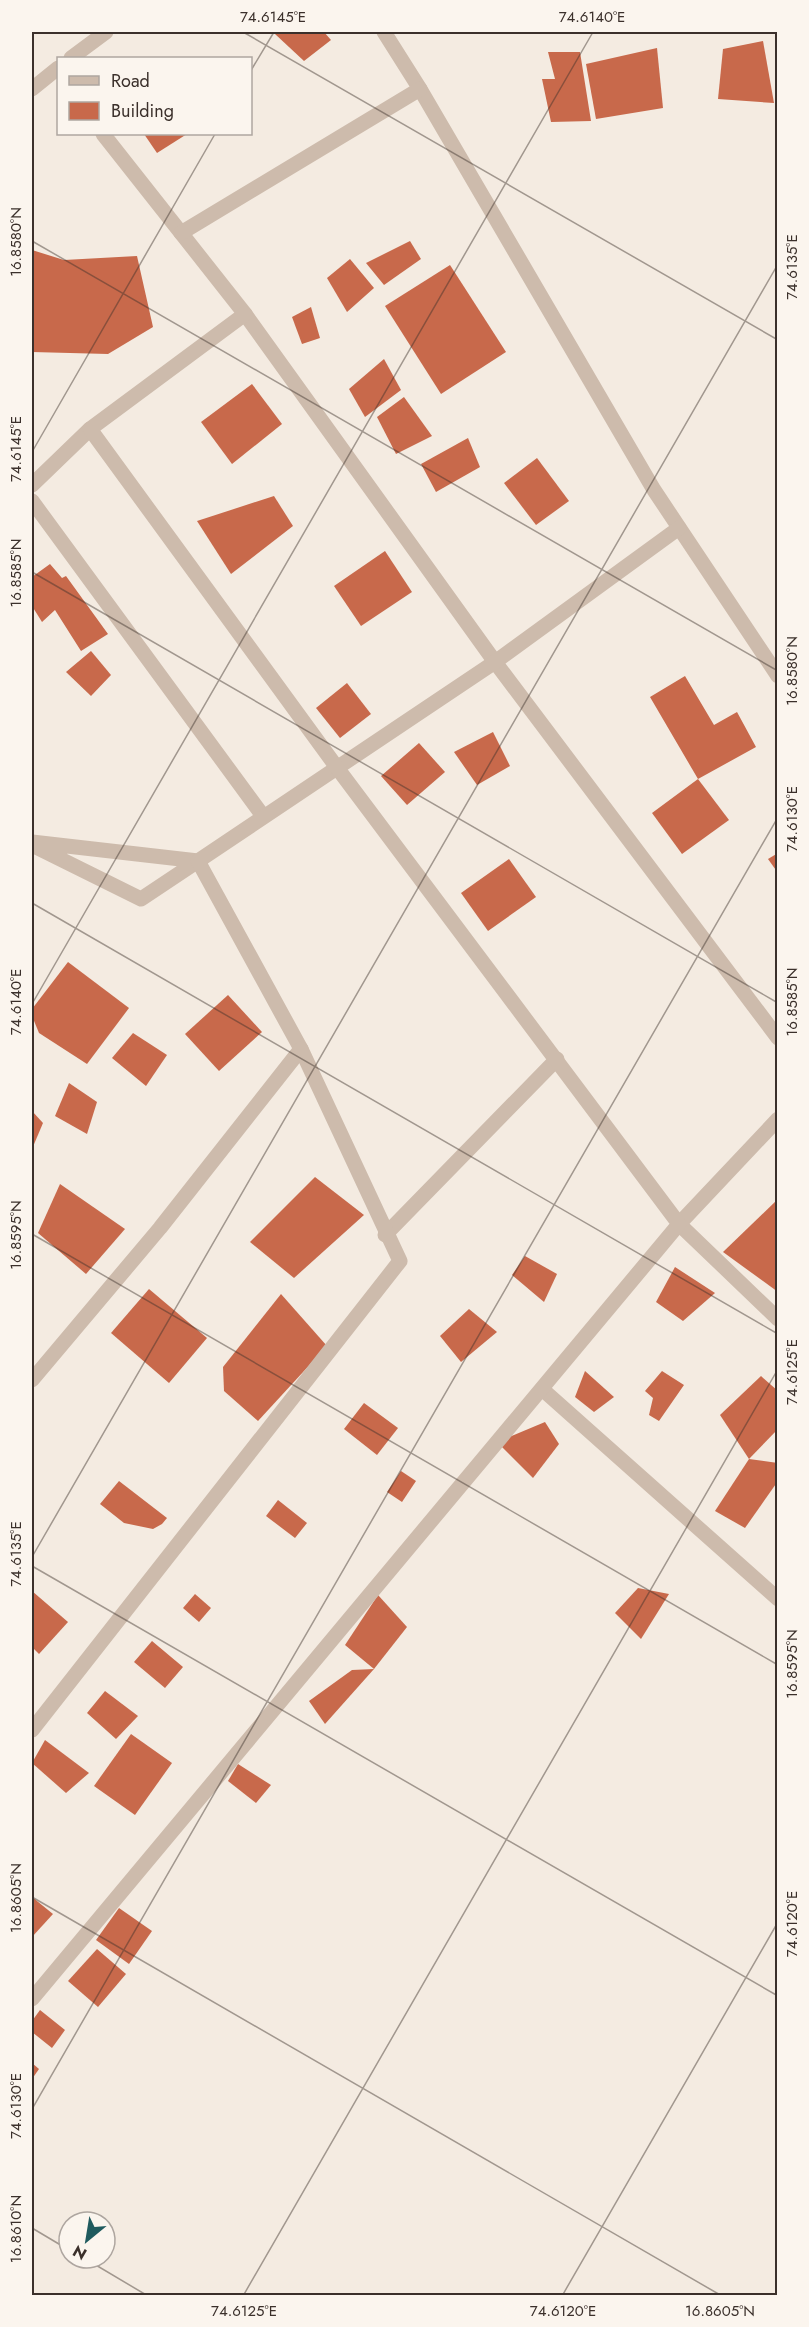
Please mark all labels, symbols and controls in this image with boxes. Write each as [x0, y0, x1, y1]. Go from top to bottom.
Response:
text: 74.6145°E [240, 6, 306, 28]
text: 74.6140°E [559, 6, 625, 28]
legend [57, 57, 252, 135]
text: Road [111, 68, 150, 94]
text: Building [111, 98, 174, 124]
text: 16.8580°N [5, 207, 27, 277]
text: 74.6135°E [781, 234, 803, 300]
text: 74.6145°E [5, 416, 27, 482]
text: 16.8585°N [5, 539, 27, 608]
text: 16.8580°N [781, 636, 803, 706]
text: 74.6130°E [781, 786, 803, 852]
text: 16.8585°N [781, 968, 803, 1037]
text: 74.6140°E [5, 969, 27, 1035]
text: 16.8595°N [5, 1200, 27, 1270]
text: 74.6125°E [781, 1339, 803, 1405]
text: 74.6135°E [5, 1521, 27, 1587]
text: 16.8595°N [781, 1629, 803, 1699]
text: 16.8605°N [5, 1863, 27, 1933]
text: 74.6120°E [781, 1891, 803, 1957]
text: 74.6130°E [5, 2073, 27, 2139]
text: 16.8610°N [5, 2195, 27, 2263]
north arrow [57, 2210, 117, 2270]
text: N [68, 2239, 91, 2266]
text: 74.6125°E [211, 2300, 277, 2322]
text: 74.6120°E [530, 2300, 596, 2322]
text: 16.8605°N [685, 2300, 755, 2322]

